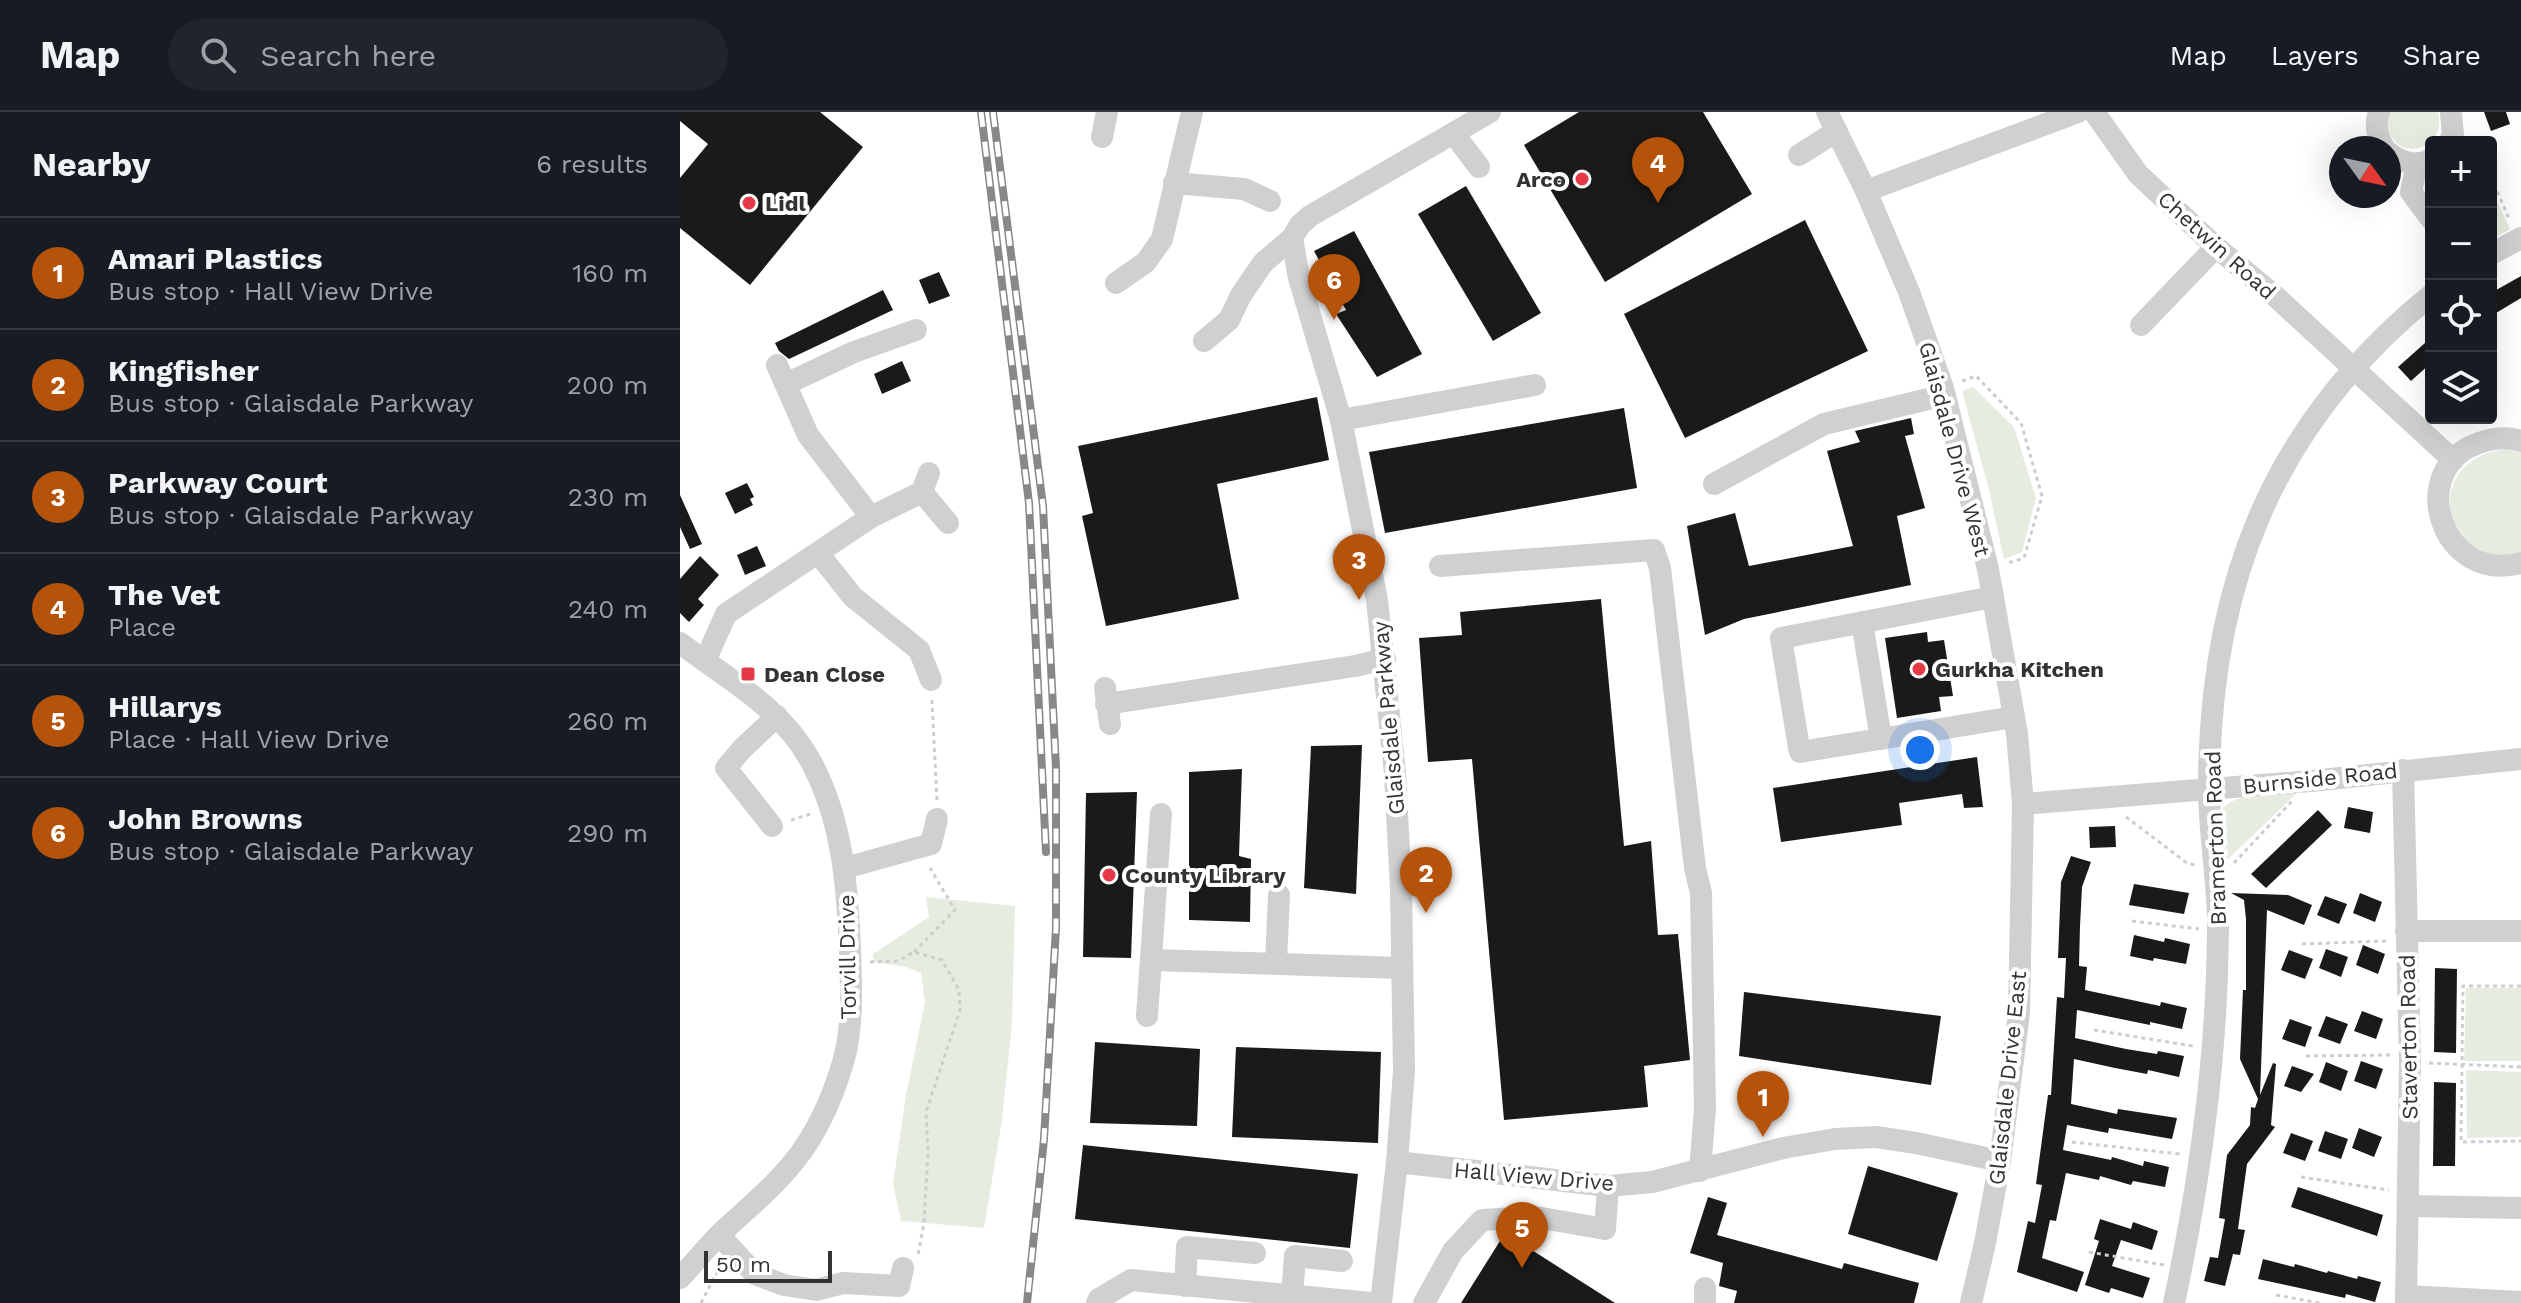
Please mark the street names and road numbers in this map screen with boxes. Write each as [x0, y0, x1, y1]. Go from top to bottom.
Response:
street label: Chetwin Road [2153, 186, 2281, 305]
street label: Glaisdale Drive West [1914, 339, 1995, 559]
street label: Glaisdale Parkway [1368, 619, 1409, 816]
street label: Bramerton Road [2200, 750, 2231, 926]
street label: Burnside Road [2241, 758, 2399, 799]
street label: Torvill Drive [834, 894, 861, 1020]
street label: Staverton Road [2395, 954, 2422, 1120]
street label: Glaisdale Drive East [1984, 970, 2031, 1186]
street label: Hall View Drive [1453, 1157, 1615, 1196]

